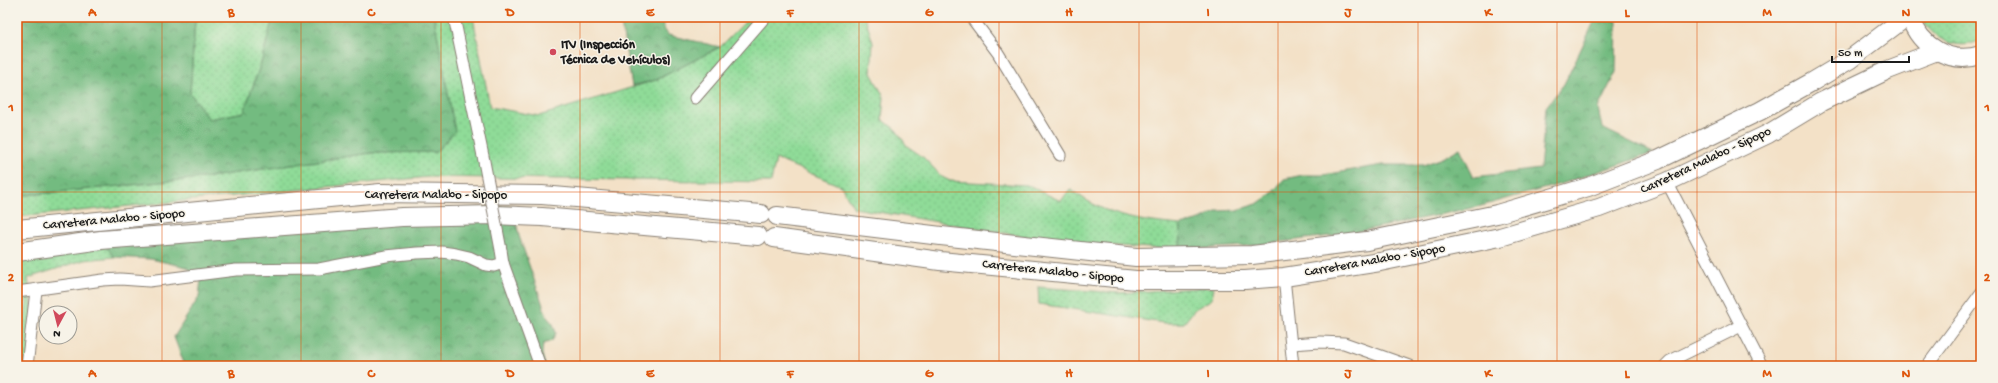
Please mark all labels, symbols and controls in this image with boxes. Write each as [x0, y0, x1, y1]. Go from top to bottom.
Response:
text: A [87, 6, 97, 21]
text: B [227, 6, 236, 21]
text: C [366, 6, 376, 21]
text: D [505, 6, 515, 21]
text: E [646, 6, 655, 21]
text: F [786, 6, 795, 21]
text: G [925, 6, 934, 21]
text: H [1065, 6, 1073, 21]
text: I [1206, 6, 1210, 21]
text: J [1344, 6, 1353, 21]
text: K [1483, 6, 1493, 21]
text: L [1625, 6, 1631, 21]
text: M [1762, 6, 1772, 21]
text: N [1902, 6, 1911, 21]
place label: ITV (Inspección Técnica de Vehículos) [560, 38, 671, 68]
scale bar [1832, 38, 1909, 64]
marker: ITV (Inspección Técnica de Vehículos) [548, 47, 558, 57]
text: 50 m [1838, 47, 1863, 61]
text: 1 [7, 101, 14, 116]
text: 1 [1983, 101, 1990, 116]
street label: Carretera Malabo - Sipopo [1638, 124, 1774, 198]
street label: Carretera Malabo - Sipopo [365, 188, 507, 203]
street label: Carretera Malabo - Sipopo [42, 206, 186, 234]
street label: Carretera Malabo - Sipopo [1304, 241, 1447, 281]
street label: Carretera Malabo - Sipopo [981, 257, 1125, 287]
text: 2 [8, 271, 15, 286]
text: 2 [1984, 271, 1991, 286]
north arrow [38, 305, 78, 345]
text: N [53, 327, 61, 339]
text: A [87, 367, 97, 382]
text: B [227, 367, 236, 382]
text: C [366, 367, 376, 382]
text: D [505, 367, 515, 382]
text: E [646, 367, 655, 382]
text: F [786, 367, 795, 382]
text: G [925, 367, 934, 382]
text: H [1065, 367, 1073, 382]
text: I [1206, 367, 1210, 382]
text: J [1344, 367, 1353, 382]
text: K [1483, 367, 1493, 382]
text: L [1625, 367, 1631, 382]
text: M [1762, 367, 1772, 382]
text: N [1902, 367, 1911, 382]

